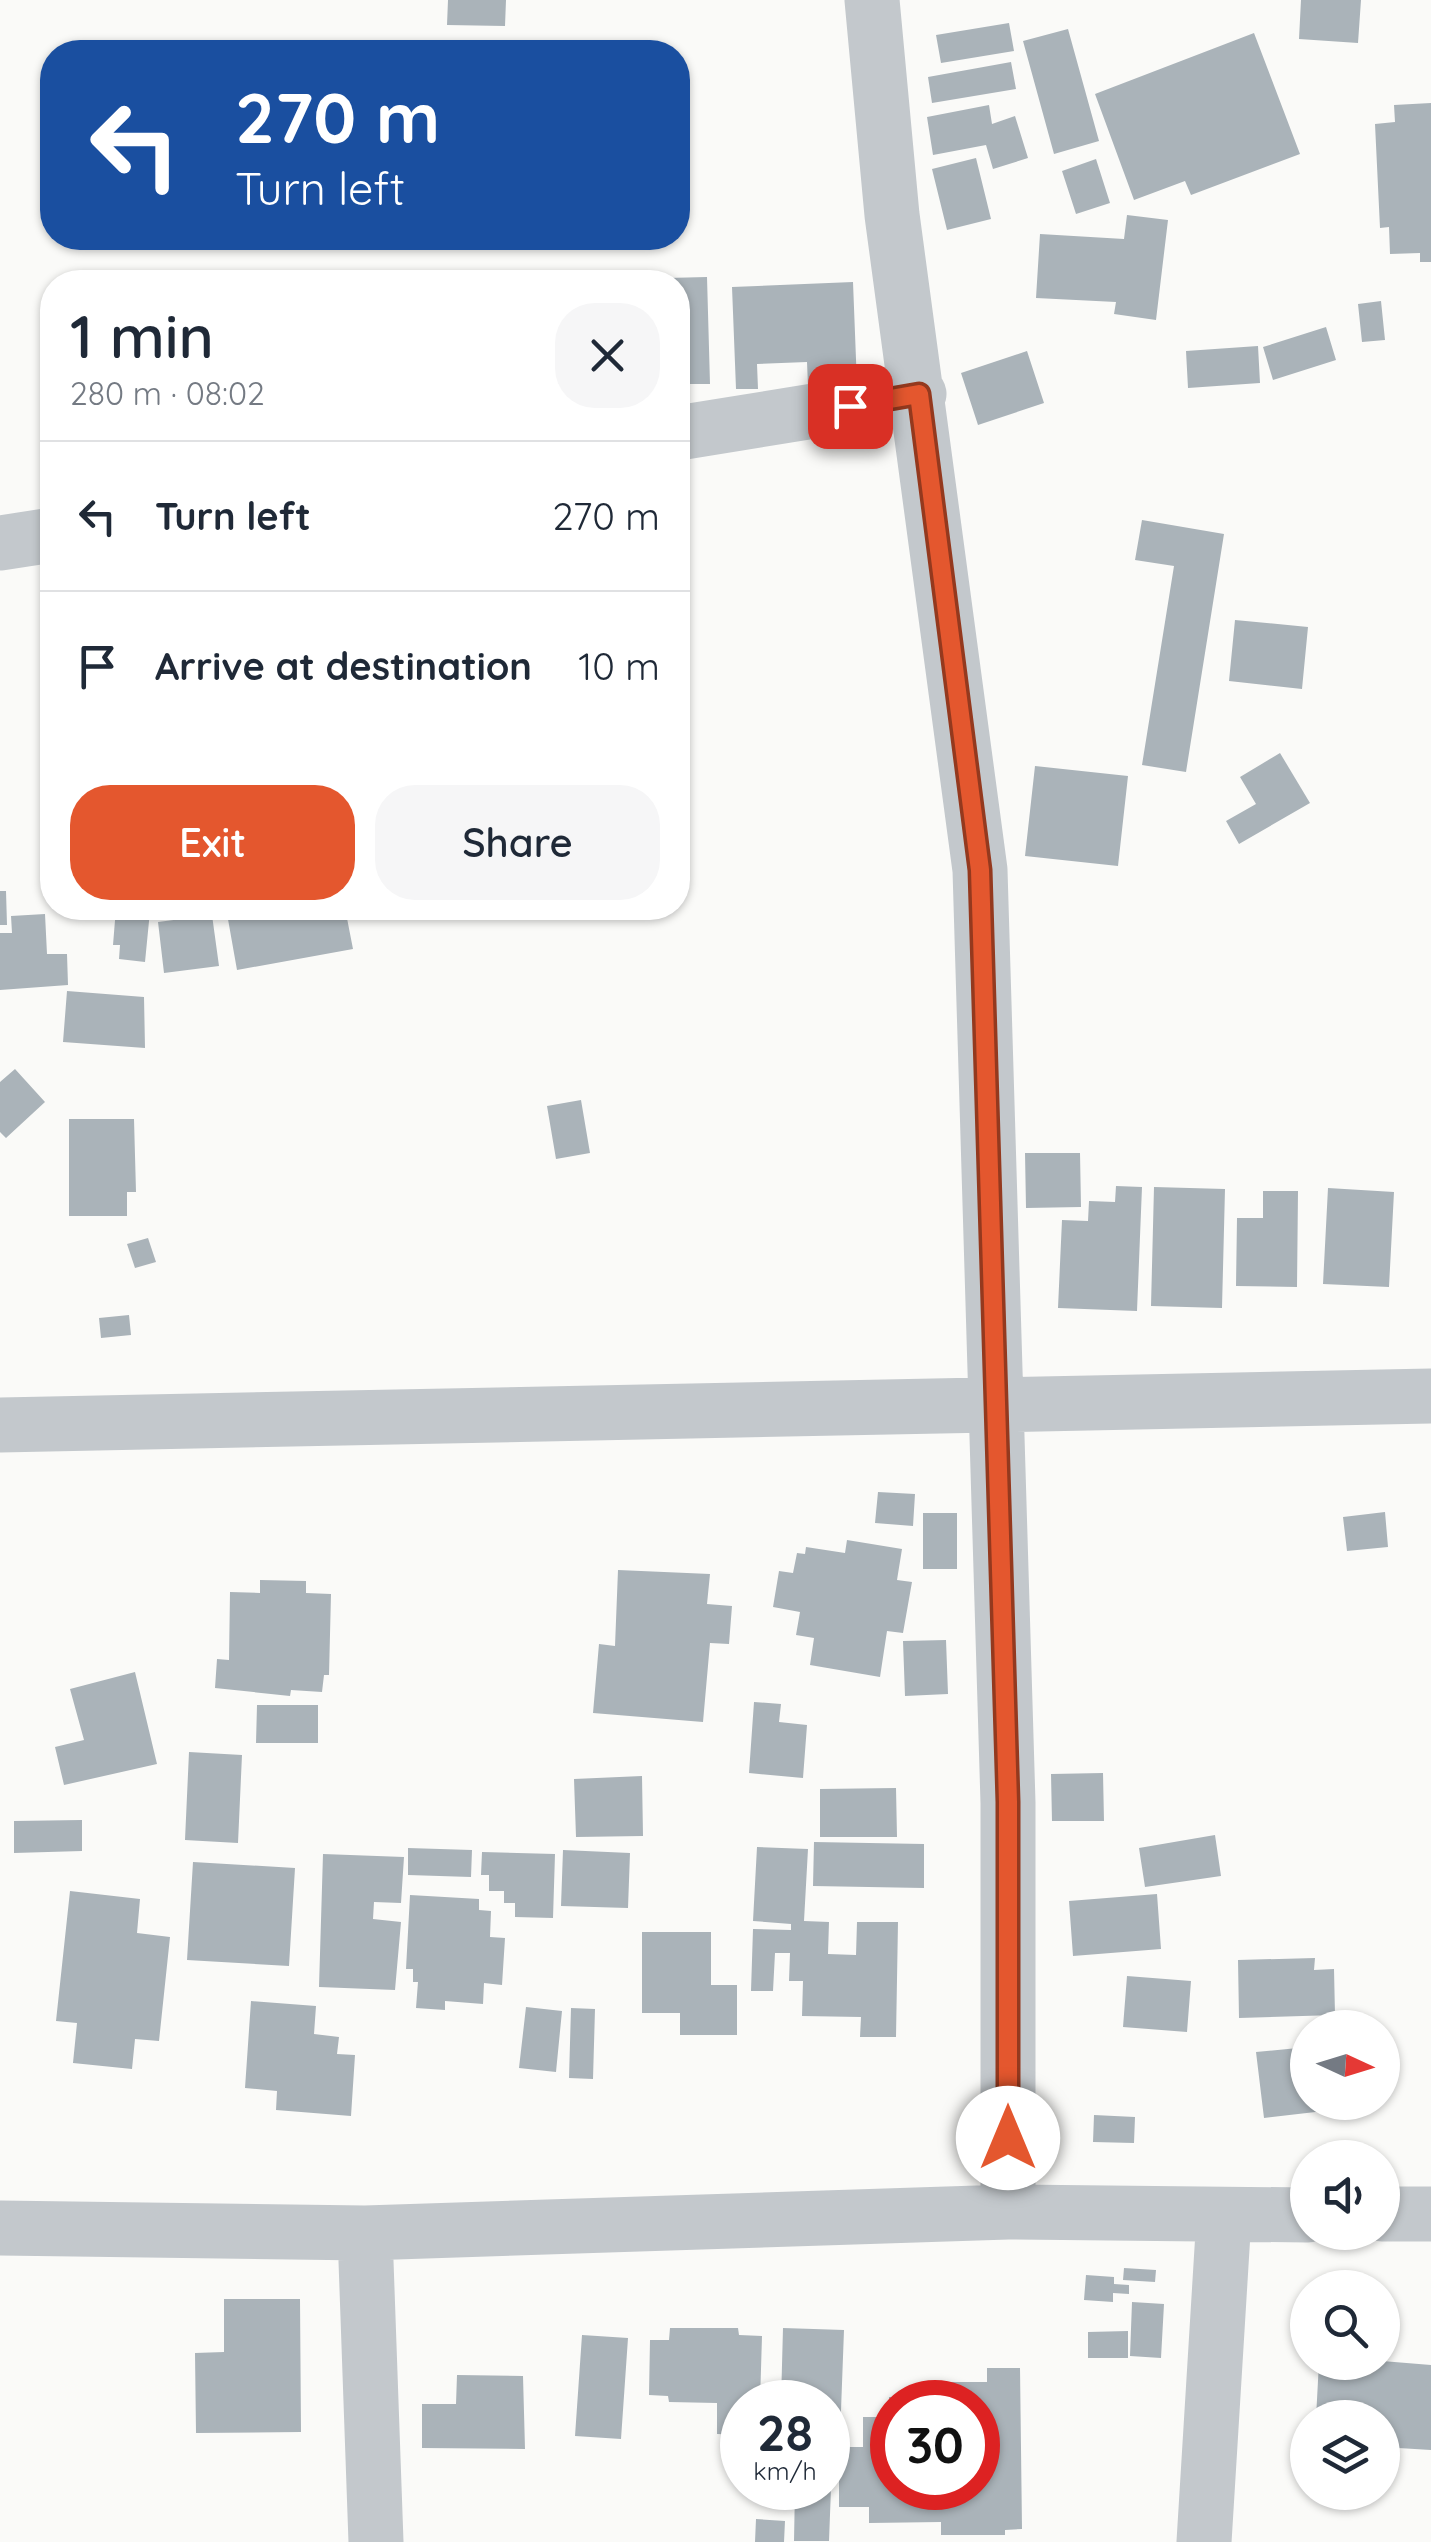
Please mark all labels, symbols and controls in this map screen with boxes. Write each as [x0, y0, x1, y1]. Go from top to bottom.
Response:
text: 270 m [235, 73, 440, 161]
icon: left [70, 80, 200, 210]
text: Turn left [235, 160, 405, 216]
text: 1 min [70, 298, 214, 373]
button: close [555, 303, 660, 408]
pin [808, 364, 893, 449]
text: 280 m · 08:02 [70, 373, 265, 413]
icon: arrive [823, 379, 878, 434]
icon: left [70, 489, 125, 544]
text: Turn left [155, 492, 311, 540]
text: 270 m [553, 492, 660, 540]
icon: arrive [70, 639, 125, 694]
text: Arrive at destination [155, 642, 532, 690]
text: 10 m [578, 642, 660, 690]
button: Exit [70, 785, 355, 900]
button: Share [375, 785, 660, 900]
north arrow [1290, 2010, 1400, 2120]
map controls [1290, 2010, 1400, 2510]
position arrow [956, 2086, 1060, 2190]
button: sound [1290, 2140, 1400, 2250]
button: search [1290, 2270, 1400, 2380]
speed limit sign: 30 [870, 2380, 1000, 2510]
button: layers [1290, 2400, 1400, 2510]
text: 28 [757, 2401, 813, 2464]
text: km/h [753, 2455, 817, 2486]

